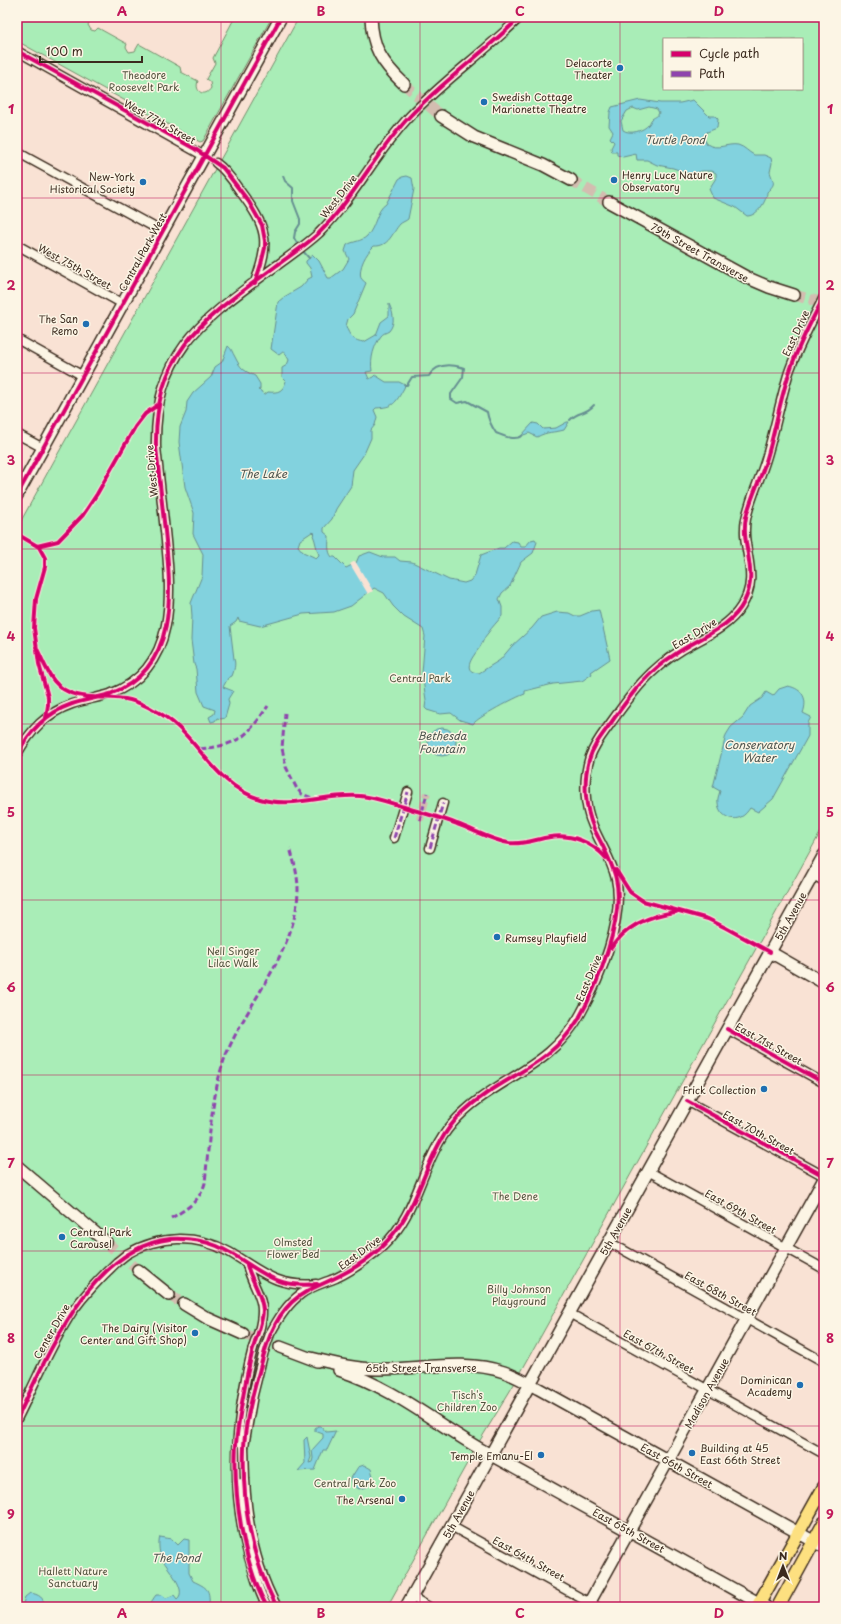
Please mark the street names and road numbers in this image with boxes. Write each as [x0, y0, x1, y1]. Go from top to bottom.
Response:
street label: West 77th Street [121, 95, 199, 147]
street label: West Drive [316, 171, 360, 221]
street label: Central Park West [114, 210, 170, 294]
street label: 79th Street Transverse [648, 219, 752, 285]
street label: West 75th Street [36, 240, 114, 292]
street label: East Drive [778, 307, 812, 359]
street label: West Drive [141, 444, 161, 498]
street label: East Drive [669, 614, 719, 652]
street label: 5th Avenue [770, 889, 810, 943]
street label: East Drive [571, 952, 605, 1004]
street label: East 71st Street [733, 1018, 805, 1068]
street label: East 70th Street [721, 1106, 797, 1158]
street label: East 69th Street [703, 1185, 779, 1237]
street label: 5th Avenue [595, 1204, 635, 1258]
street label: East Drive [335, 1231, 383, 1273]
street label: East 68th Street [682, 1267, 760, 1319]
street label: Center Drive [29, 1300, 73, 1361]
street label: East 67th Street [621, 1325, 697, 1377]
street label: Madison Avenue [680, 1354, 732, 1431]
street label: 65th Street Transverse [366, 1360, 476, 1375]
street label: East 66th Street [638, 1439, 716, 1491]
street label: 5th Avenue [438, 1487, 478, 1541]
street label: East 65th Street [590, 1504, 668, 1556]
street label: East 64th Street [490, 1532, 568, 1584]

